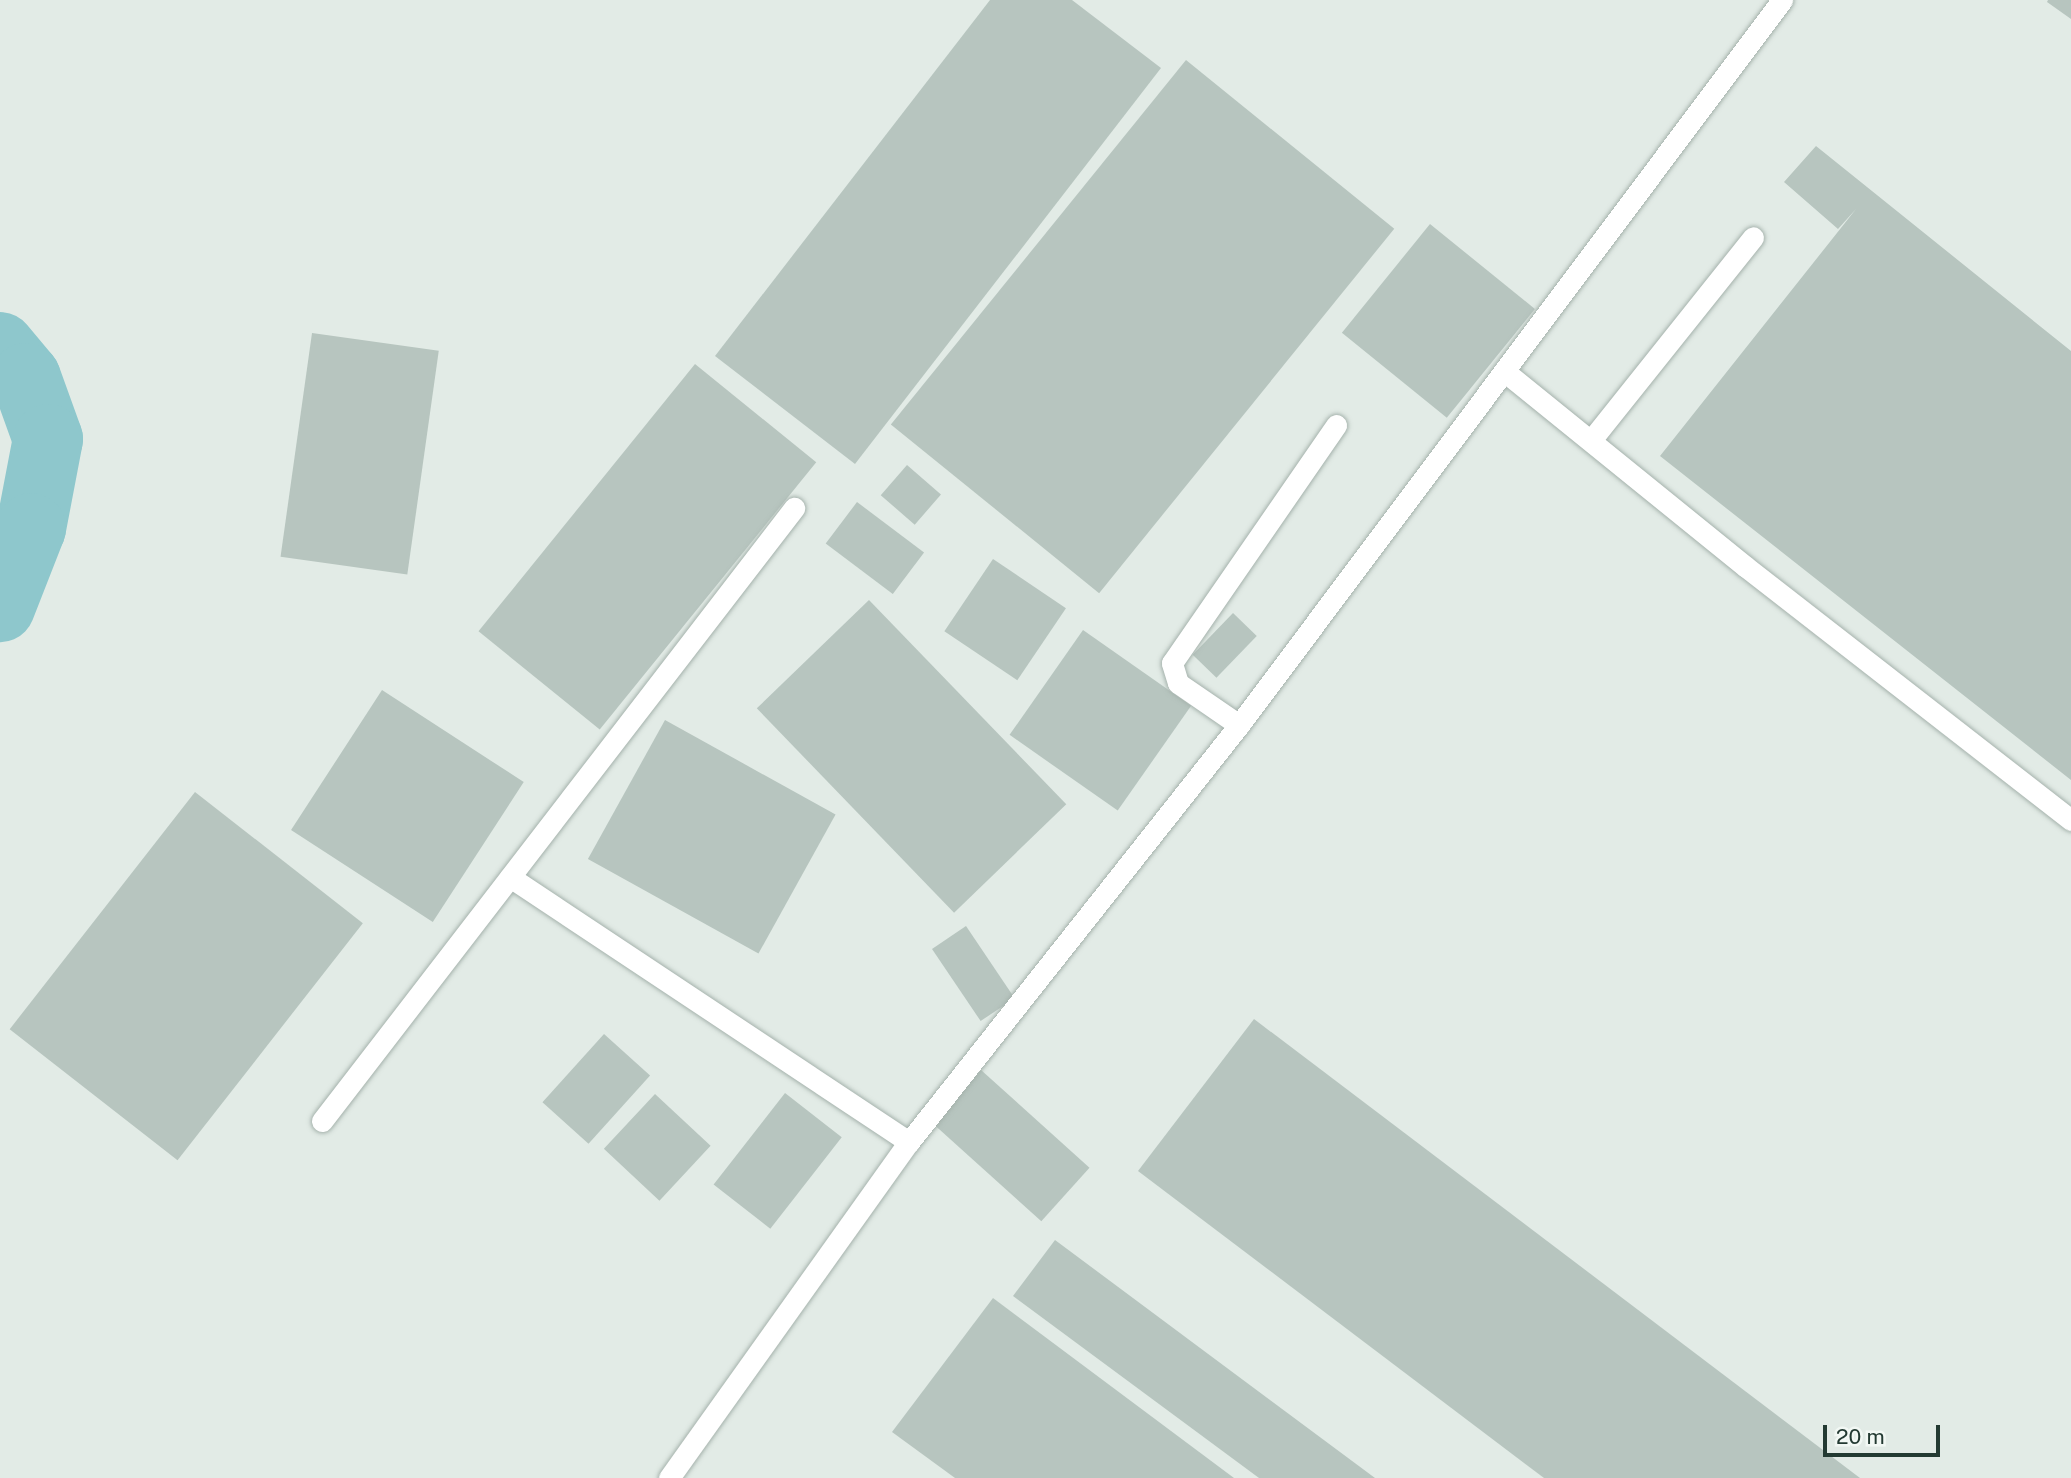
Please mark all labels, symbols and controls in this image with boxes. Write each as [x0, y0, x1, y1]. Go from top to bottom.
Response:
scale bar [1826, 1412, 1943, 1456]
text: 20 m [1836, 1424, 1885, 1449]

